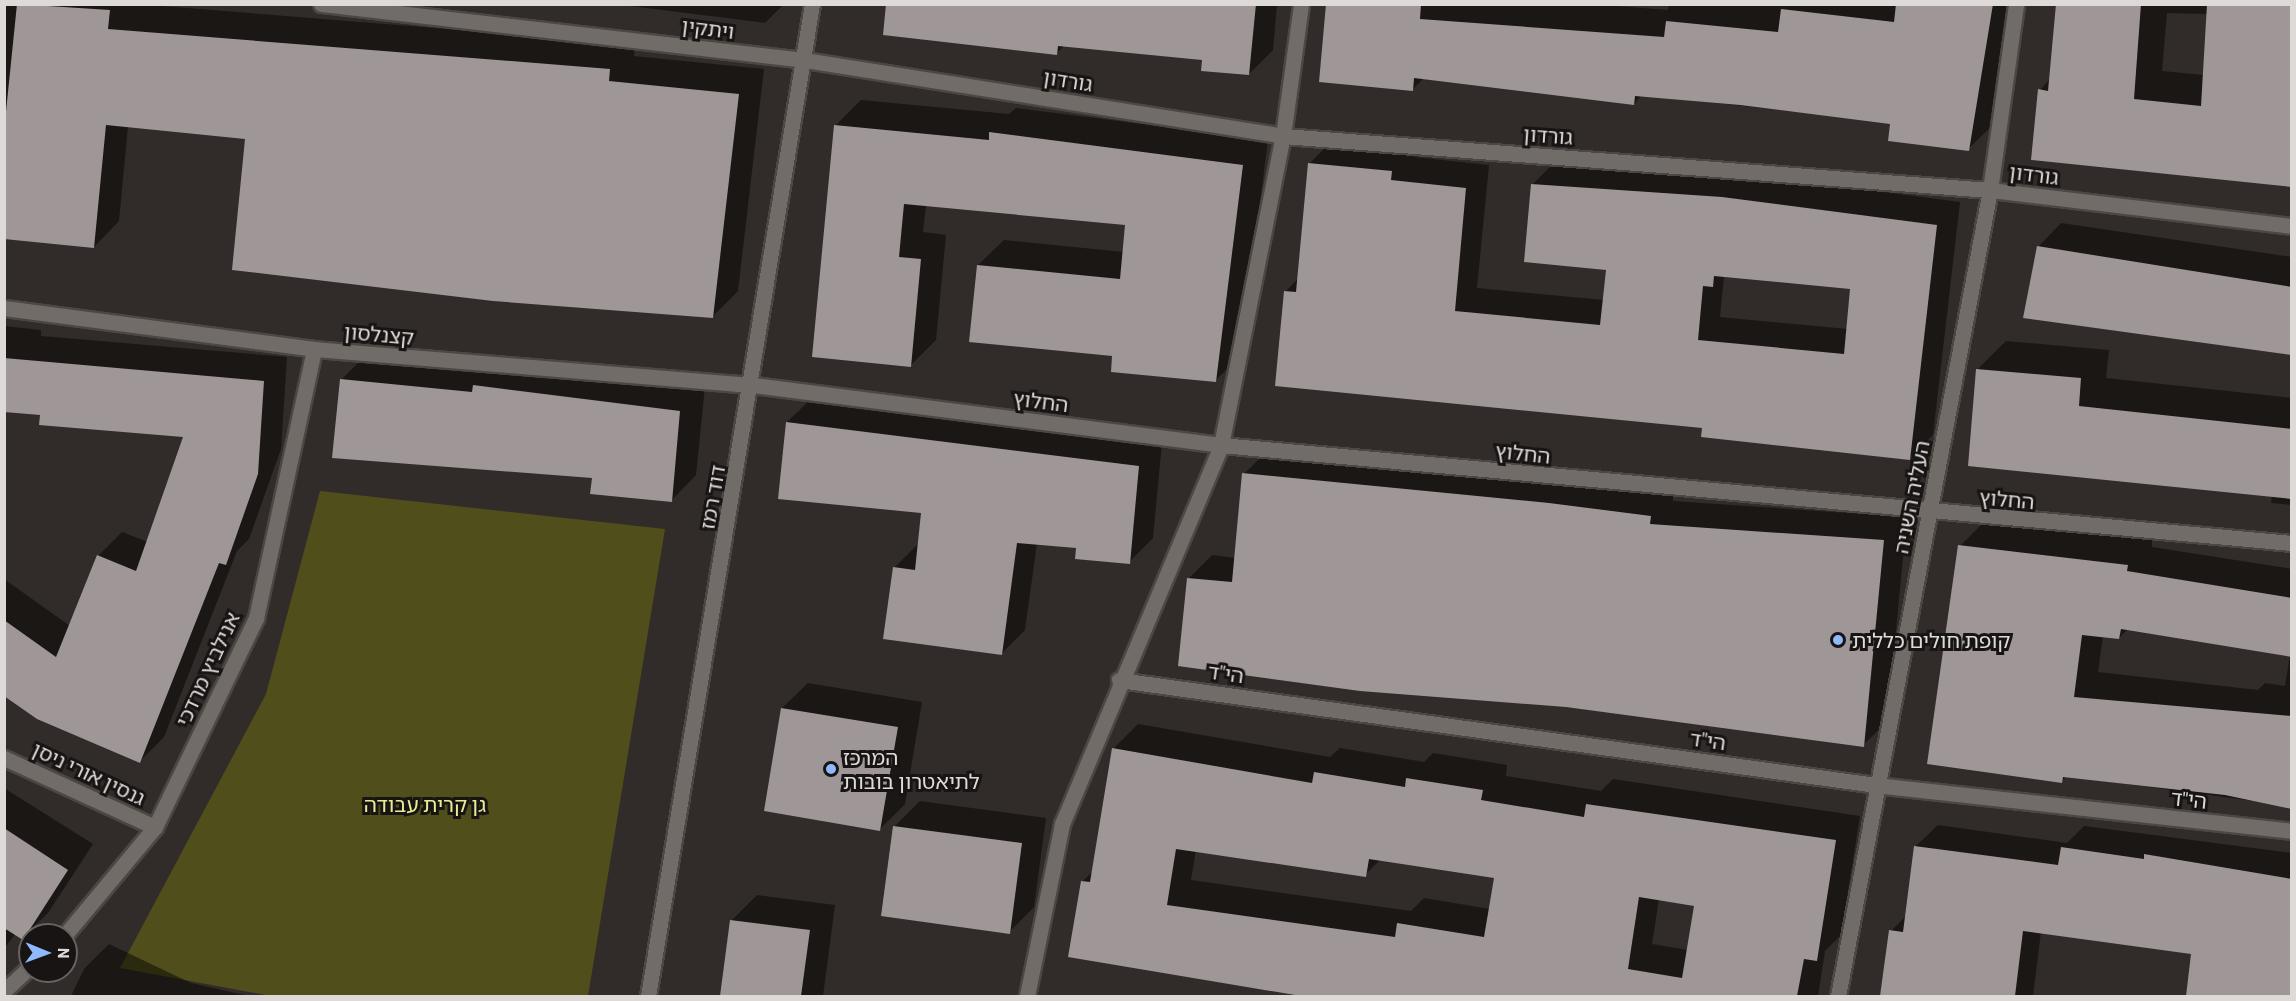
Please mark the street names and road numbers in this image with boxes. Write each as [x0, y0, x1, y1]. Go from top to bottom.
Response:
street label: ויתקין [680, 12, 736, 44]
street label: גורדון [1042, 64, 1094, 96]
street label: גורדון [1522, 121, 1574, 149]
street label: גורדון [2008, 158, 2060, 190]
street label: קצנלסון [343, 318, 415, 350]
street label: החלוץ [1012, 385, 1070, 417]
street label: החלוץ [1494, 438, 1552, 468]
street label: העליה השניה [1888, 438, 1934, 556]
street label: דוד רמז [694, 463, 730, 531]
street label: החלוץ [1978, 484, 2036, 514]
street label: אנילביץ מרדכי [170, 608, 244, 730]
street label: הי"ד [1206, 658, 1246, 688]
street label: הי"ד [1688, 725, 1728, 755]
street label: גנסין אורי ניסן [29, 736, 149, 810]
street label: הי"ד [2170, 785, 2208, 813]

